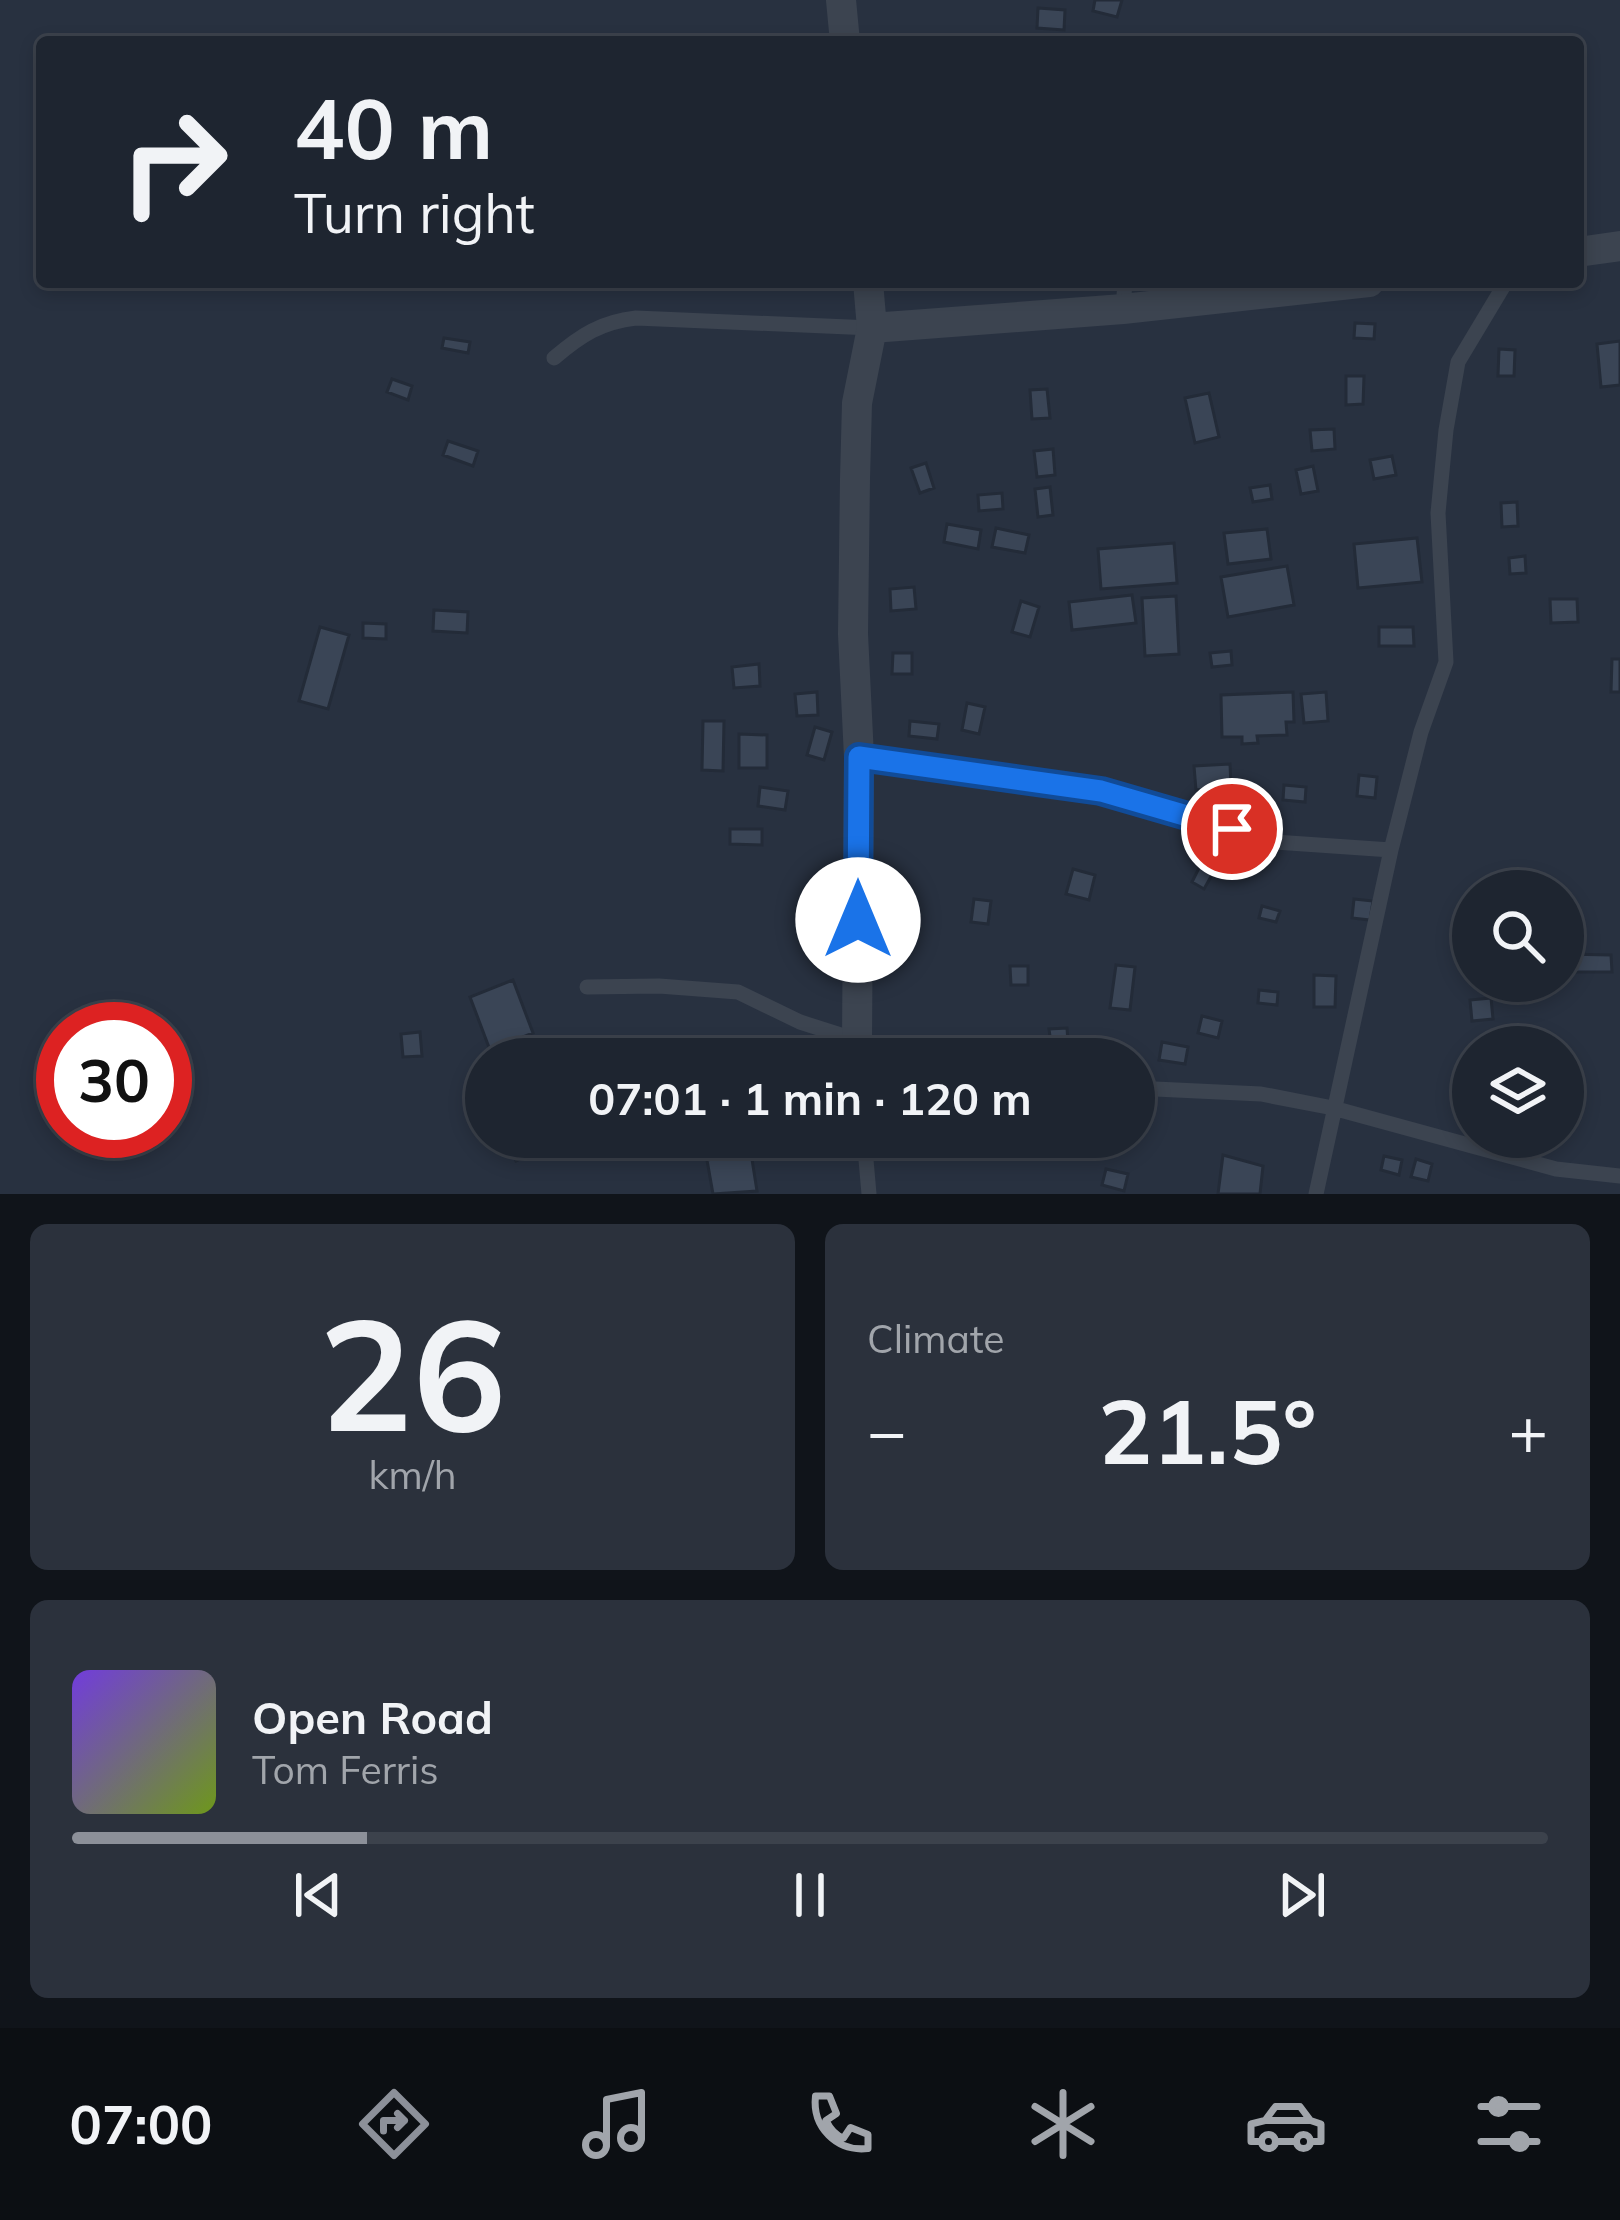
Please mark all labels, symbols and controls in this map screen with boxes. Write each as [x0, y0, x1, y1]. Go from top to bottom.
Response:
text: 40 m [294, 75, 493, 180]
icon: right [96, 84, 252, 240]
text: Turn right [294, 179, 535, 247]
pin [1181, 778, 1283, 880]
icon: arrive [1199, 796, 1265, 862]
position arrow [795, 857, 921, 983]
map controls [1452, 870, 1584, 1158]
button: search [1452, 870, 1584, 1002]
speed limit sign: 30 [36, 1002, 192, 1158]
button: layers [1452, 1026, 1584, 1158]
text: 07:01 · 1 min · 120 m [588, 1070, 1032, 1126]
text: 26 [319, 1274, 506, 1470]
text: Climate [867, 1314, 1005, 1363]
text: 21.5° [1098, 1374, 1317, 1487]
text: − [867, 1389, 907, 1472]
text: + [1508, 1389, 1548, 1472]
text: km/h [368, 1450, 457, 1499]
text: Open Road [252, 1689, 493, 1745]
text: Tom Ferris [252, 1745, 439, 1794]
icon: previous [285, 1862, 351, 1928]
icon: pause [777, 1862, 843, 1928]
icon: next [1269, 1862, 1335, 1928]
icon: directions [352, 2082, 436, 2166]
icon: music [575, 2082, 659, 2166]
icon: phone [798, 2082, 882, 2166]
icon: climate [1021, 2082, 1105, 2166]
icon: car [1244, 2082, 1328, 2166]
icon: filters [1467, 2082, 1551, 2166]
text: 07:00 [70, 2090, 213, 2158]

